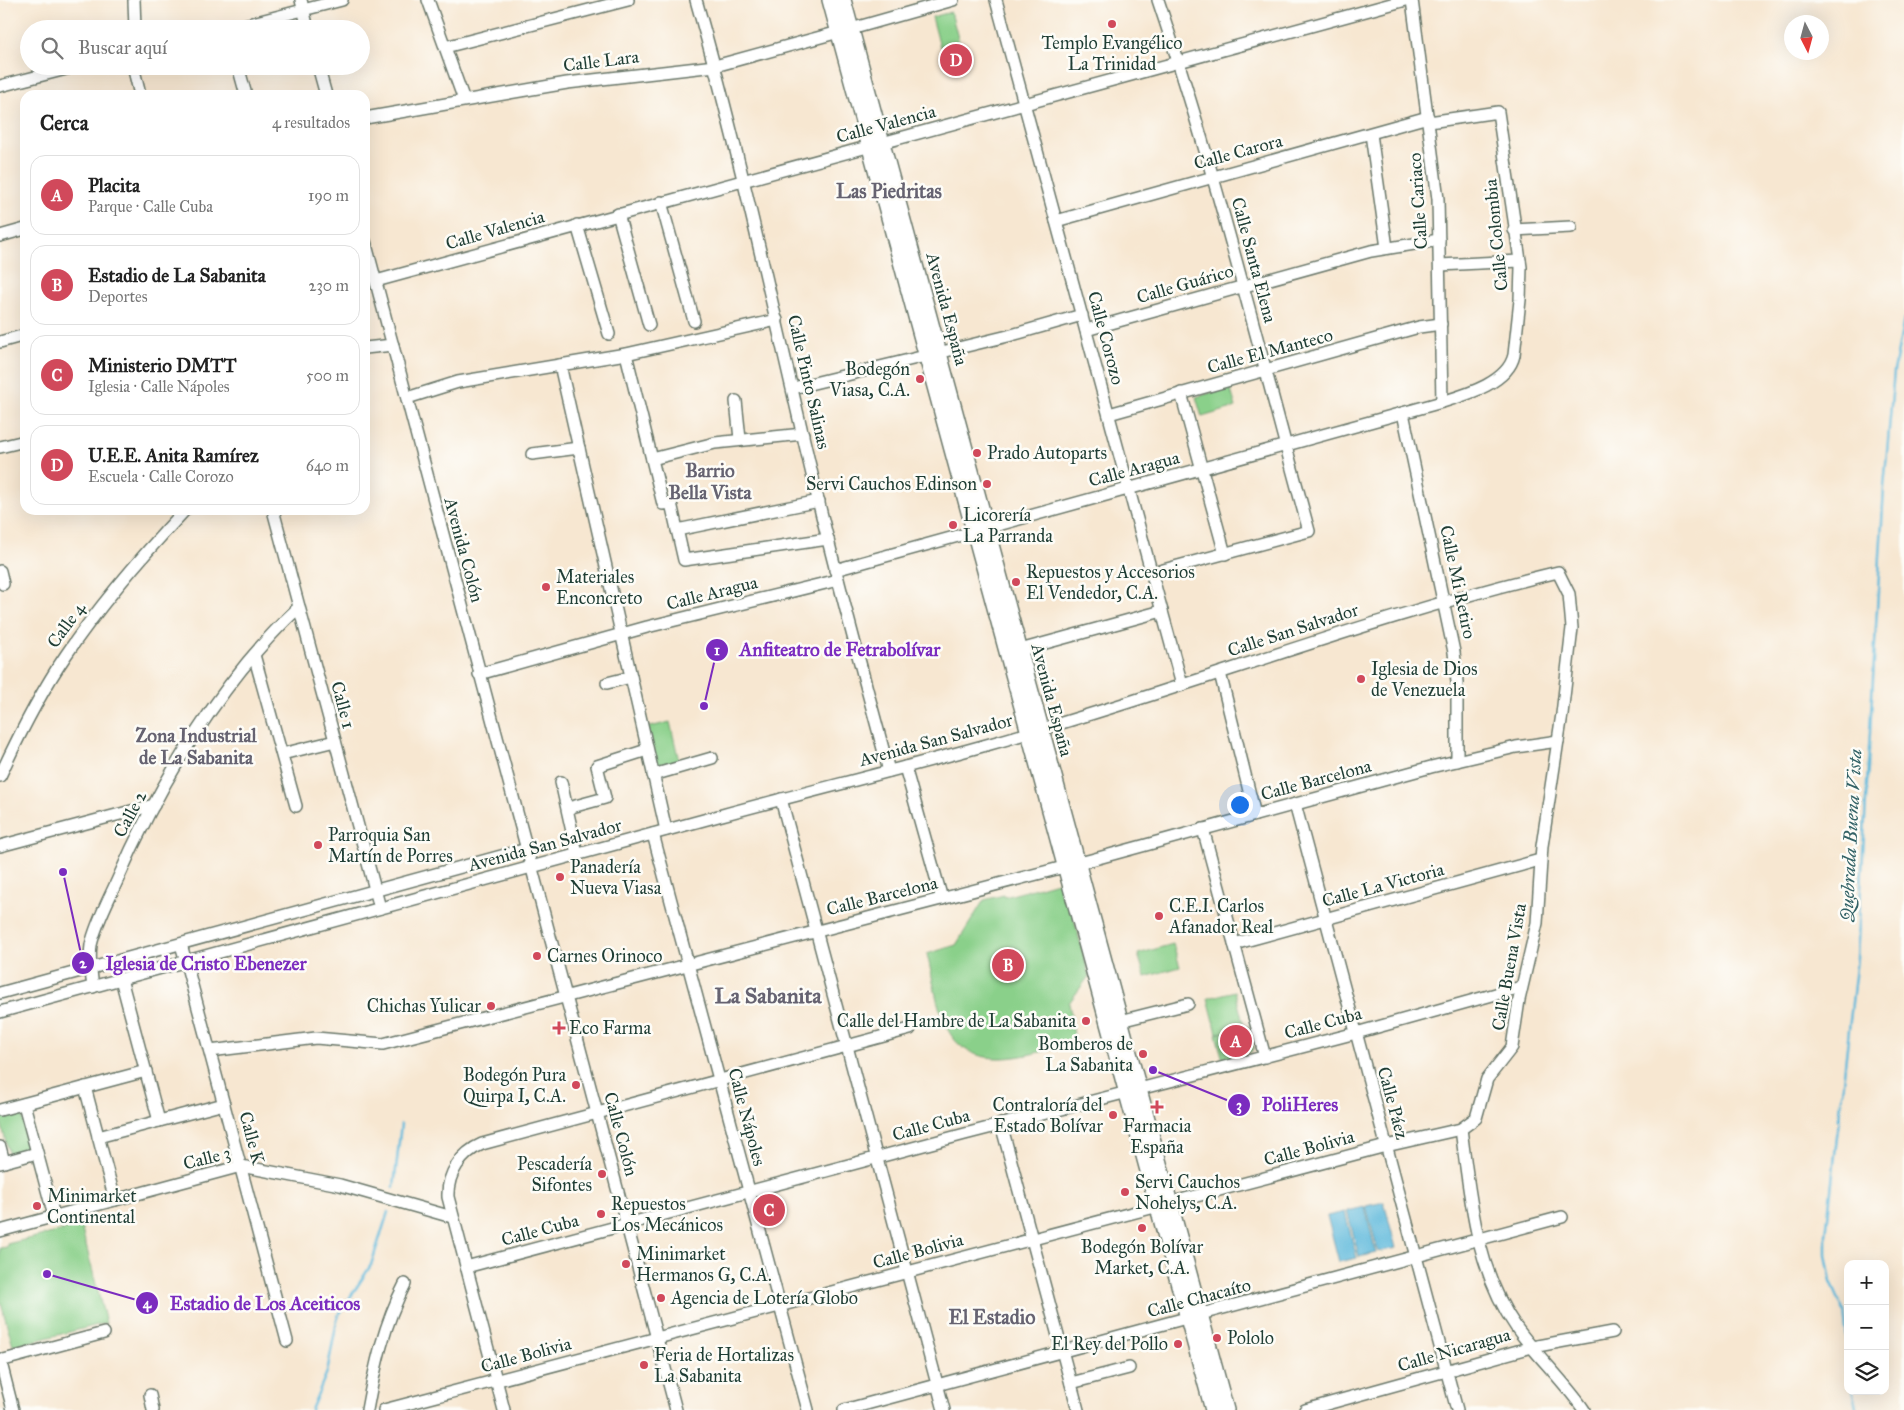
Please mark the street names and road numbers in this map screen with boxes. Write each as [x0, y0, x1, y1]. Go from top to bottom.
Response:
street label: Calle Lara [562, 45, 641, 77]
street label: Calle Valencia [834, 100, 938, 148]
street label: Calle Carora [1191, 130, 1285, 174]
street label: Calle Cariaco [1404, 152, 1432, 250]
street label: Calle Colombia [1479, 178, 1513, 292]
street label: Calle Santa Elena [1227, 195, 1281, 325]
street label: Calle Valencia [443, 205, 547, 255]
street label: Avenida España [921, 249, 973, 368]
street label: Calle Guárico [1134, 260, 1236, 308]
street label: Calle Corozo [1083, 289, 1129, 387]
street label: Calle Pinto Salinas [783, 313, 835, 451]
street label: Calle El Manteco [1205, 324, 1335, 378]
street label: Calle Aragua [1086, 446, 1182, 493]
street label: Avenida Colón [439, 494, 489, 605]
street label: Calle Mi Retiro [1435, 523, 1481, 641]
street label: Calle Aragua [664, 571, 760, 616]
street label: Calle 4 [42, 597, 90, 652]
street label: Calle San Salvador [1225, 598, 1361, 662]
street label: Avenida España [1026, 640, 1078, 759]
street label: Calle 1 [326, 679, 360, 731]
street label: Avenida San Salvador [856, 709, 1015, 771]
street label: Calle Barcelona [1258, 755, 1374, 805]
street label: Calle 2 [109, 787, 151, 841]
street label: Avenida San Salvador [465, 814, 624, 876]
street label: Calle La Victoria [1320, 858, 1447, 912]
street label: Calle Barcelona [824, 871, 940, 920]
street label: Calle Buena Vista [1487, 901, 1531, 1032]
street label: Calle Cuba [1282, 1002, 1364, 1044]
street label: Calle Páez [1373, 1064, 1413, 1142]
street label: Calle Nápoles [723, 1066, 771, 1168]
street label: Calle Colón [599, 1090, 643, 1179]
street label: Calle Cuba [890, 1104, 972, 1146]
street label: Calle K [234, 1109, 270, 1168]
street label: Calle Bolivia [1261, 1125, 1357, 1171]
street label: Calle 3 [181, 1142, 233, 1174]
street label: Calle Cuba [499, 1209, 581, 1251]
street label: Calle Bolivia [870, 1228, 966, 1274]
street label: Calle Chacaíto [1145, 1274, 1253, 1322]
street label: Calle Nicaragua [1395, 1323, 1514, 1378]
street label: Calle Bolivia [478, 1332, 574, 1378]

